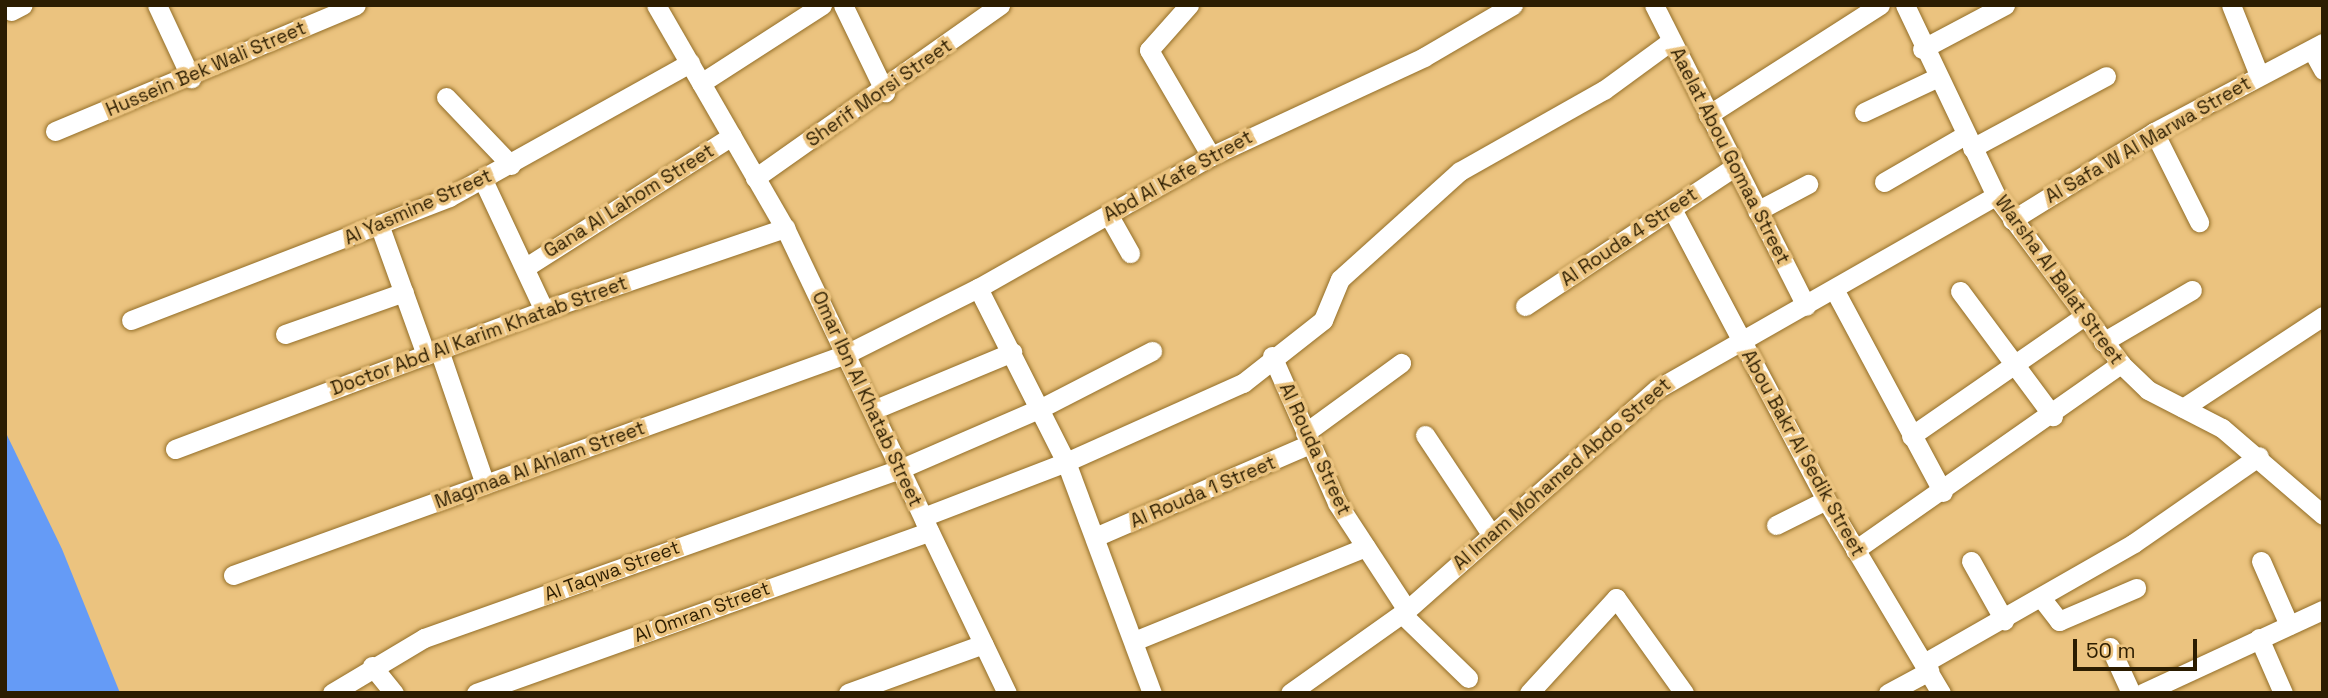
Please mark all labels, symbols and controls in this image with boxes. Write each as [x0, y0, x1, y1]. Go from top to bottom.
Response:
street label: Hussein Bek Wali Street [103, 16, 309, 122]
street label: Sherif Morsi Street [802, 34, 956, 152]
street label: Aaelat Abou Gomaa Street [1665, 44, 1795, 268]
street label: Al Safa W Al Marwa Street [2041, 72, 2255, 208]
street label: Abd Al Kafe Street [1099, 126, 1257, 226]
street label: Gana Al Lahom Street [540, 139, 718, 263]
street label: Al Yasmine Street [341, 164, 495, 250]
street label: Al Rouda 4 Street [1556, 183, 1702, 291]
street label: Warsha Al Balat Street [1990, 191, 2128, 369]
street label: Doctor Abd Al Karim Khatab Street [327, 272, 631, 400]
street label: Omar Ibn Al Khatab Street [807, 288, 927, 510]
street label: Abou Bakr Al Sedik Street [1737, 346, 1869, 560]
street label: Al Imam Mohamed Abdo Street [1448, 373, 1676, 575]
street label: Al Rouda Street [1274, 379, 1356, 519]
street label: Magmaa Al Ahlam Street [432, 416, 648, 514]
street label: Al Rouda 1 Street [1127, 451, 1279, 533]
street label: Al Taqwa Street [541, 536, 683, 606]
street label: Al Omran Street [631, 577, 773, 647]
scale bar [2076, 624, 2200, 668]
text: 50 m [2086, 637, 2136, 664]

